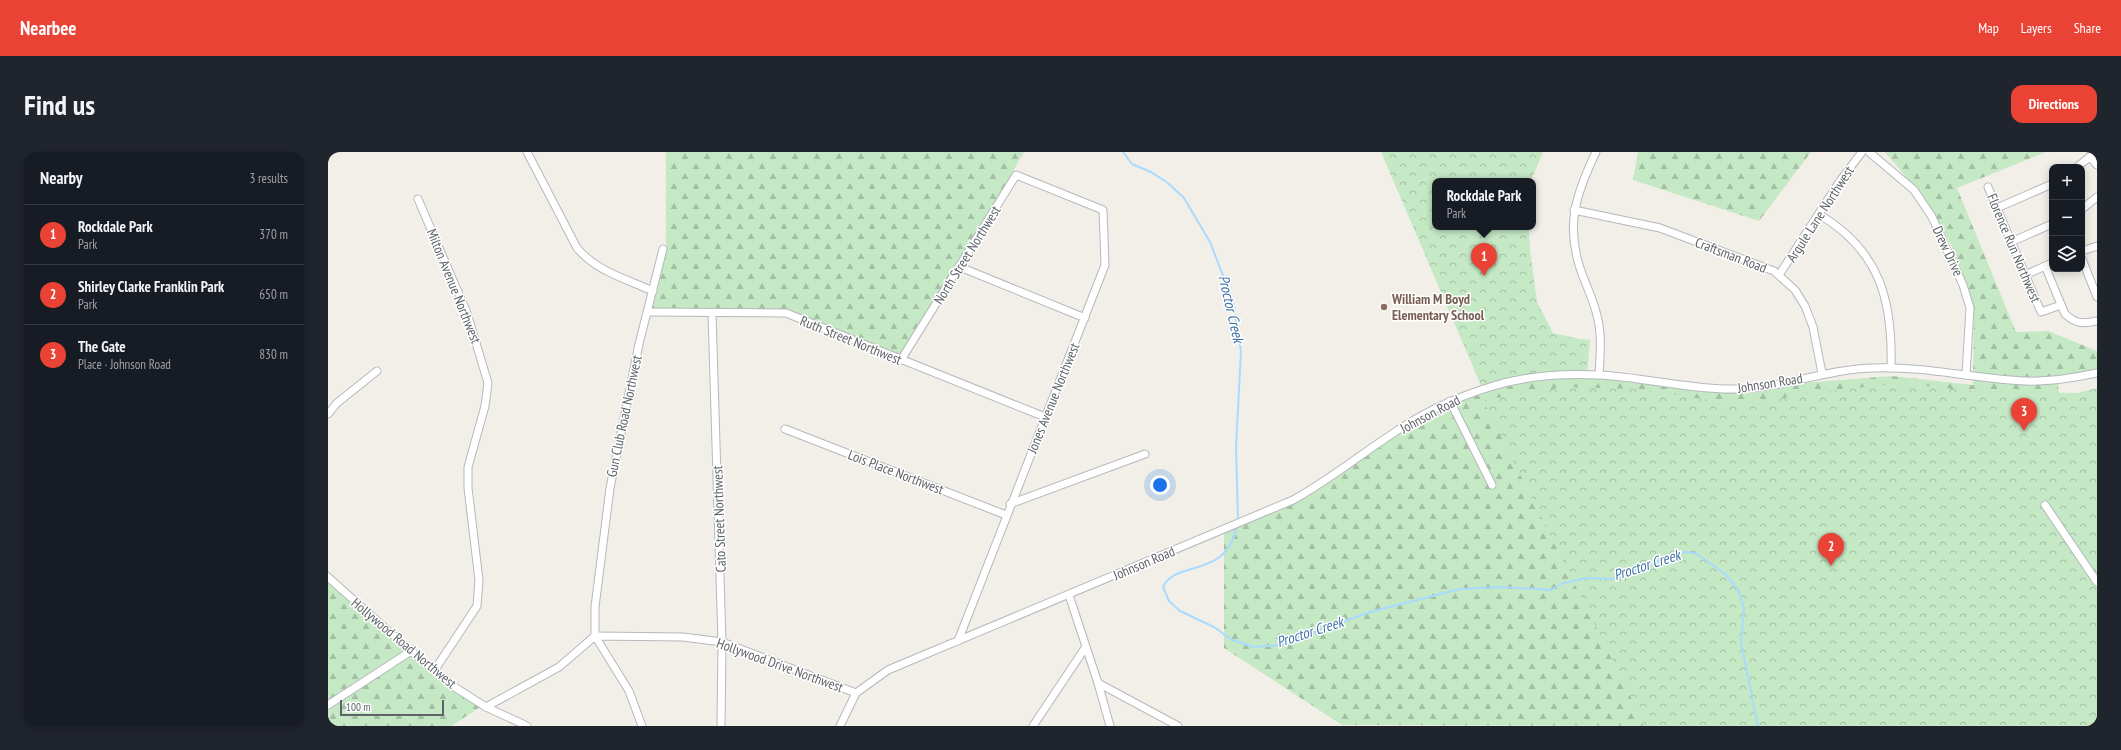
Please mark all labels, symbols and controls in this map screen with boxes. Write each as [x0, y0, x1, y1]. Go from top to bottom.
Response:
text: Nearbee [20, 16, 77, 40]
text: Map [1978, 19, 1999, 37]
text: Layers [2021, 19, 2052, 37]
text: Share [2074, 19, 2101, 37]
button: Directions [2011, 85, 2097, 123]
text: Find us [24, 86, 95, 123]
street label: Argule Lane Northwest [1782, 162, 1858, 265]
map controls [2049, 164, 2085, 272]
button: + [2049, 164, 2085, 200]
text: Nearby [40, 167, 83, 189]
text: 3 results [249, 170, 288, 187]
popup [1432, 178, 1536, 230]
text: Rockdale Park [1447, 186, 1521, 205]
street label: Florence Run Northwest [1983, 191, 2045, 305]
button: − [2049, 200, 2085, 236]
street label: North Street Northwest [929, 202, 1005, 308]
text: Park [1447, 205, 1466, 222]
text: Rockdale Park [78, 217, 153, 236]
street label: Drew Drive [1929, 223, 1968, 279]
text: 1 [50, 226, 56, 243]
text: 370 m [259, 226, 288, 243]
street label: Milton Avenue Northwest [423, 226, 485, 346]
street label: Craftsman Road [1693, 233, 1769, 277]
text: Park [78, 236, 97, 253]
button: layers [2049, 236, 2085, 272]
pin: 1 [1471, 243, 1497, 276]
water label: Proctor Creek [1214, 273, 1249, 347]
text: Shirley Clarke Franklin Park [78, 277, 224, 296]
text: 2 [50, 286, 56, 303]
text: 650 m [259, 286, 288, 303]
place label: William M Boyd Elementary School [1391, 290, 1485, 324]
text: Park [78, 296, 97, 313]
marker: William M Boyd Elementary School [1379, 302, 1389, 312]
street label: Ruth Street Northwest [798, 311, 905, 369]
text: The Gate [78, 337, 126, 356]
street label: Jones Avenue Northwest [1022, 340, 1083, 457]
text: 3 [50, 346, 56, 363]
text: 830 m [259, 346, 288, 363]
street label: Gun Club Road Northwest [602, 353, 646, 479]
text: Place · Johnson Road [78, 356, 171, 373]
street label: Johnson Road [1735, 369, 1804, 397]
street label: Johnson Road [1396, 391, 1463, 438]
pin: 3 [2011, 398, 2037, 431]
street label: Lois Place Northwest [846, 446, 946, 499]
street label: Cato Street Northwest [708, 465, 730, 573]
your location [1150, 475, 1170, 495]
pin: 2 [1818, 533, 1844, 566]
street label: Johnson Road [1109, 542, 1178, 584]
water label: Proctor Creek [1611, 544, 1685, 584]
street label: Hollywood Road Northwest [348, 594, 460, 692]
water label: Proctor Creek [1274, 611, 1348, 651]
street label: Hollywood Drive Northwest [714, 634, 846, 696]
scale bar [340, 698, 444, 717]
text: 100 m [346, 700, 370, 714]

